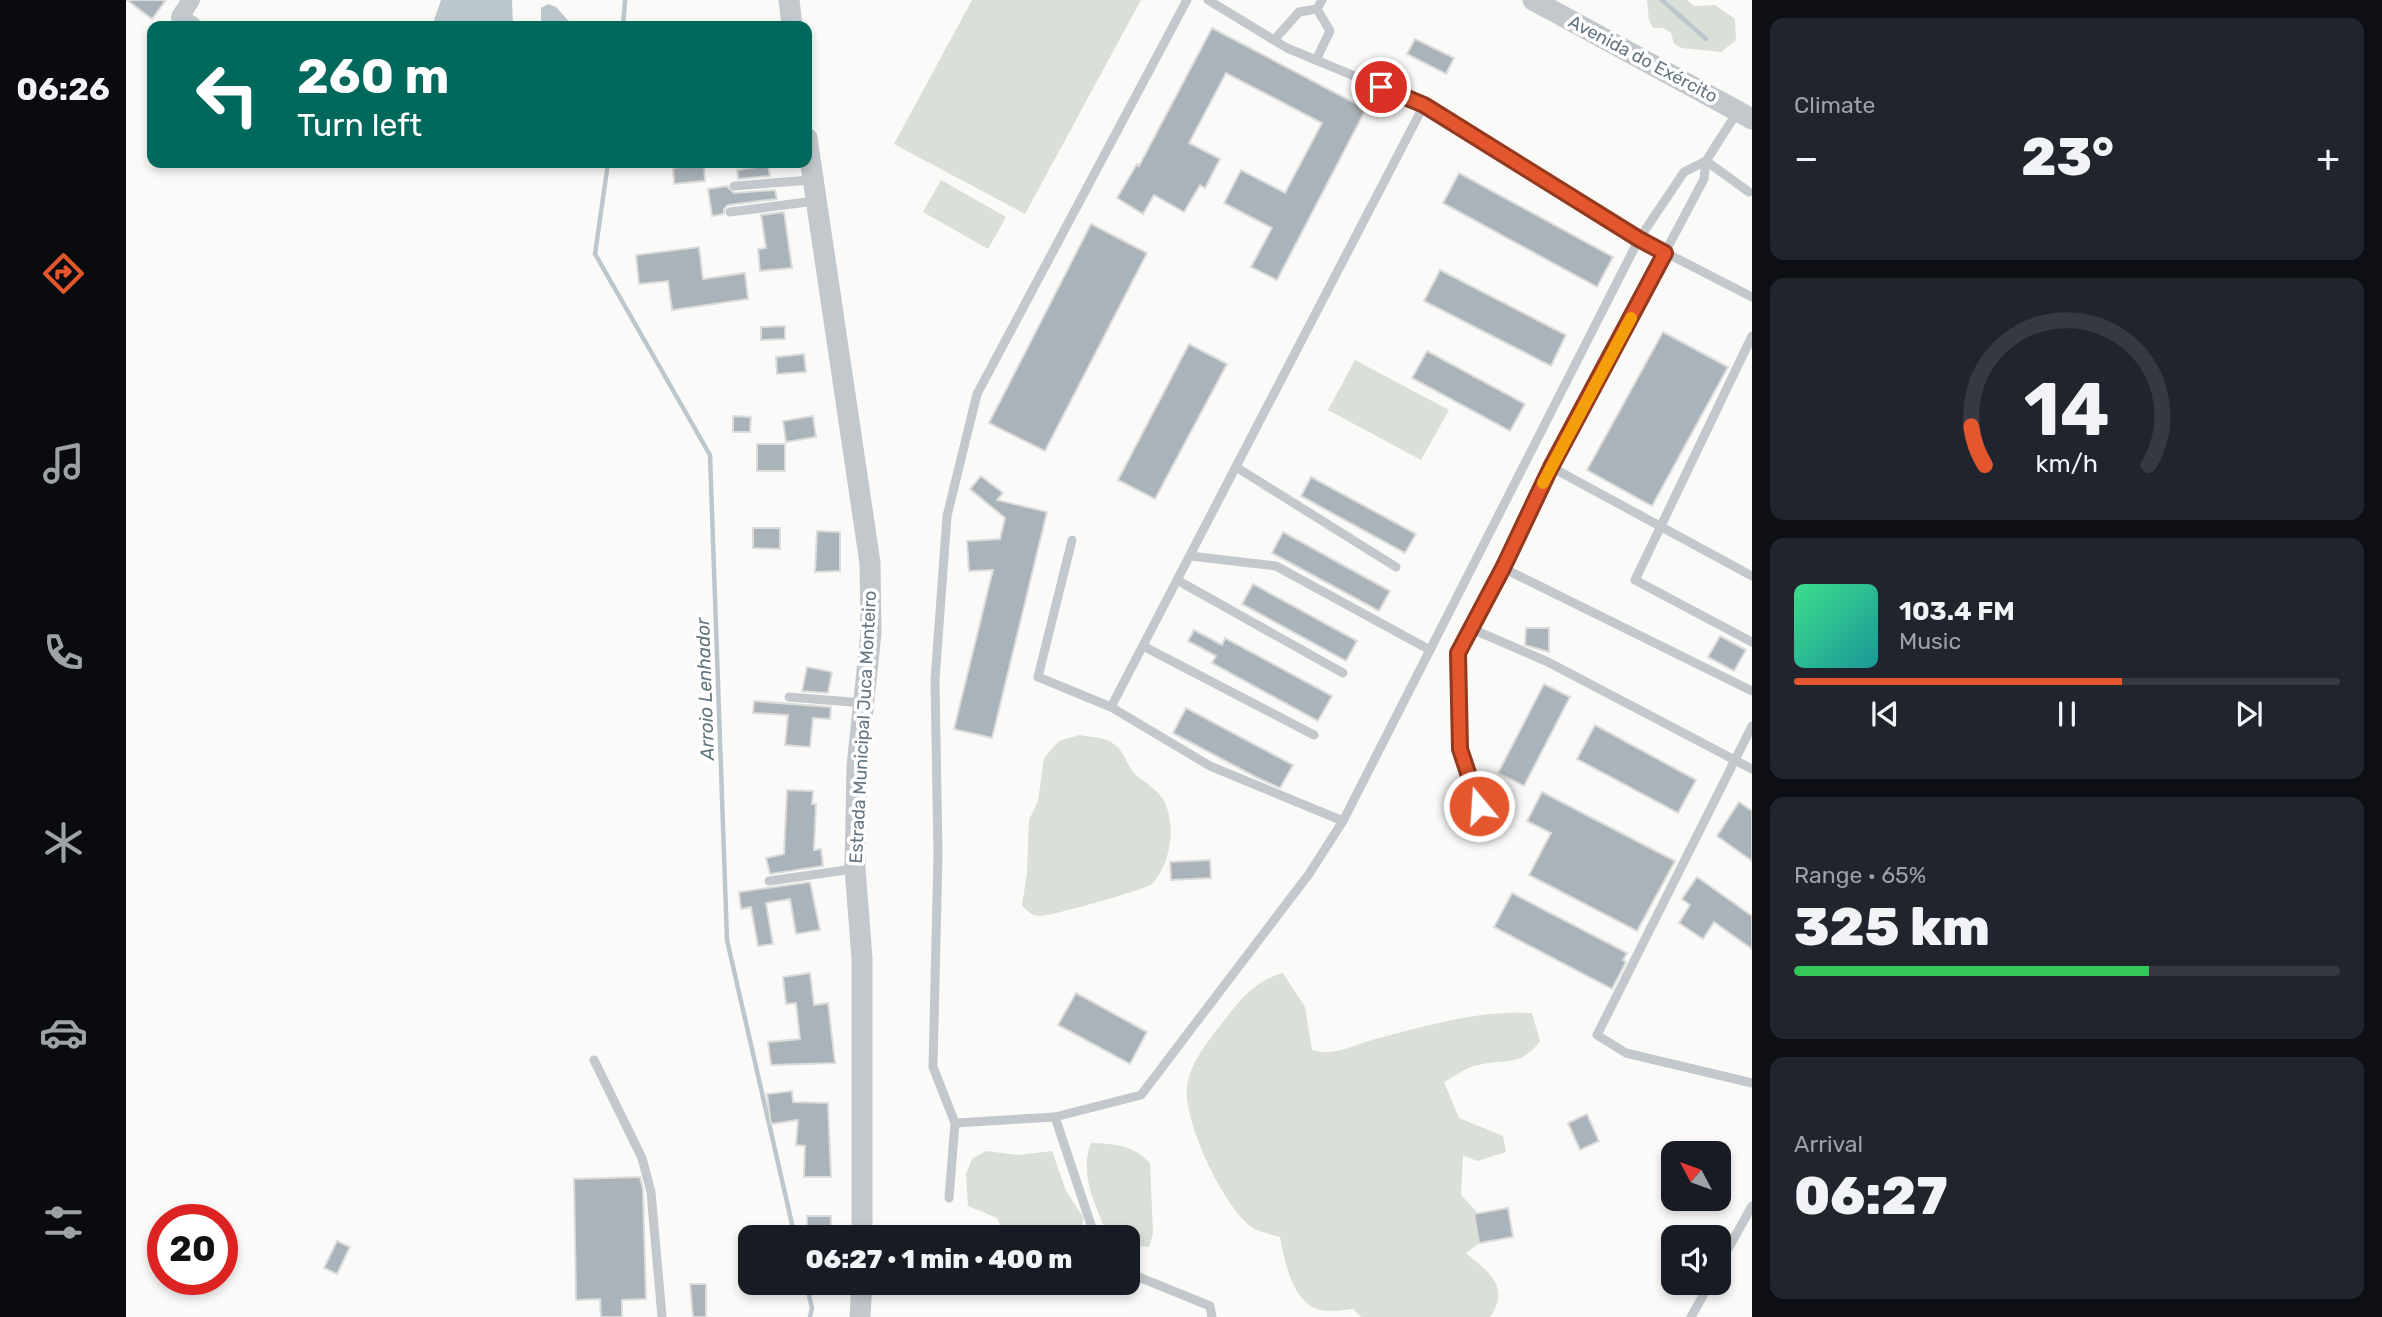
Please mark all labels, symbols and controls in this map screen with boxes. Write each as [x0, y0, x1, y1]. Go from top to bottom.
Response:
street label: Avenida do Exército [1565, 10, 1721, 108]
text: 260 m [297, 47, 449, 105]
icon: left [182, 49, 273, 140]
pin [1351, 57, 1411, 117]
icon: arrive [1362, 68, 1400, 106]
text: 06:26 [16, 70, 110, 108]
text: Climate [1794, 91, 1875, 119]
text: Turn left [297, 106, 422, 144]
text: 23° [2021, 126, 2114, 188]
text: − [1794, 135, 1819, 181]
text: + [2316, 135, 2340, 181]
icon: directions [39, 249, 88, 298]
text: 14 [2024, 367, 2110, 453]
icon: music [39, 439, 88, 488]
text: km/h [2036, 448, 2098, 477]
street label: Estrada Municipal Juca Monteiro [845, 590, 881, 864]
text: 103.4 FM [1899, 596, 2015, 627]
water label: Arroio Lenhador [691, 617, 719, 762]
text: Music [1899, 627, 1961, 655]
icon: phone [39, 628, 88, 677]
icon: previous [1866, 695, 1904, 733]
icon: pause [2048, 695, 2086, 733]
icon: next [2230, 695, 2268, 733]
position arrow [1442, 769, 1516, 843]
icon: climate [39, 818, 88, 867]
text: Range · 65% [1794, 861, 1926, 889]
text: 325 km [1794, 896, 1990, 958]
icon: car [39, 1008, 88, 1057]
text: Arrival [1794, 1130, 1863, 1158]
north arrow [1661, 1141, 1731, 1211]
map controls [1661, 1141, 1731, 1295]
text: 06:27 [1794, 1165, 1948, 1227]
icon: filters [39, 1198, 88, 1247]
speed limit sign: 20 [147, 1204, 238, 1295]
button: sound [1661, 1225, 1731, 1295]
text: 06:27 · 1 min · 400 m [806, 1244, 1072, 1275]

